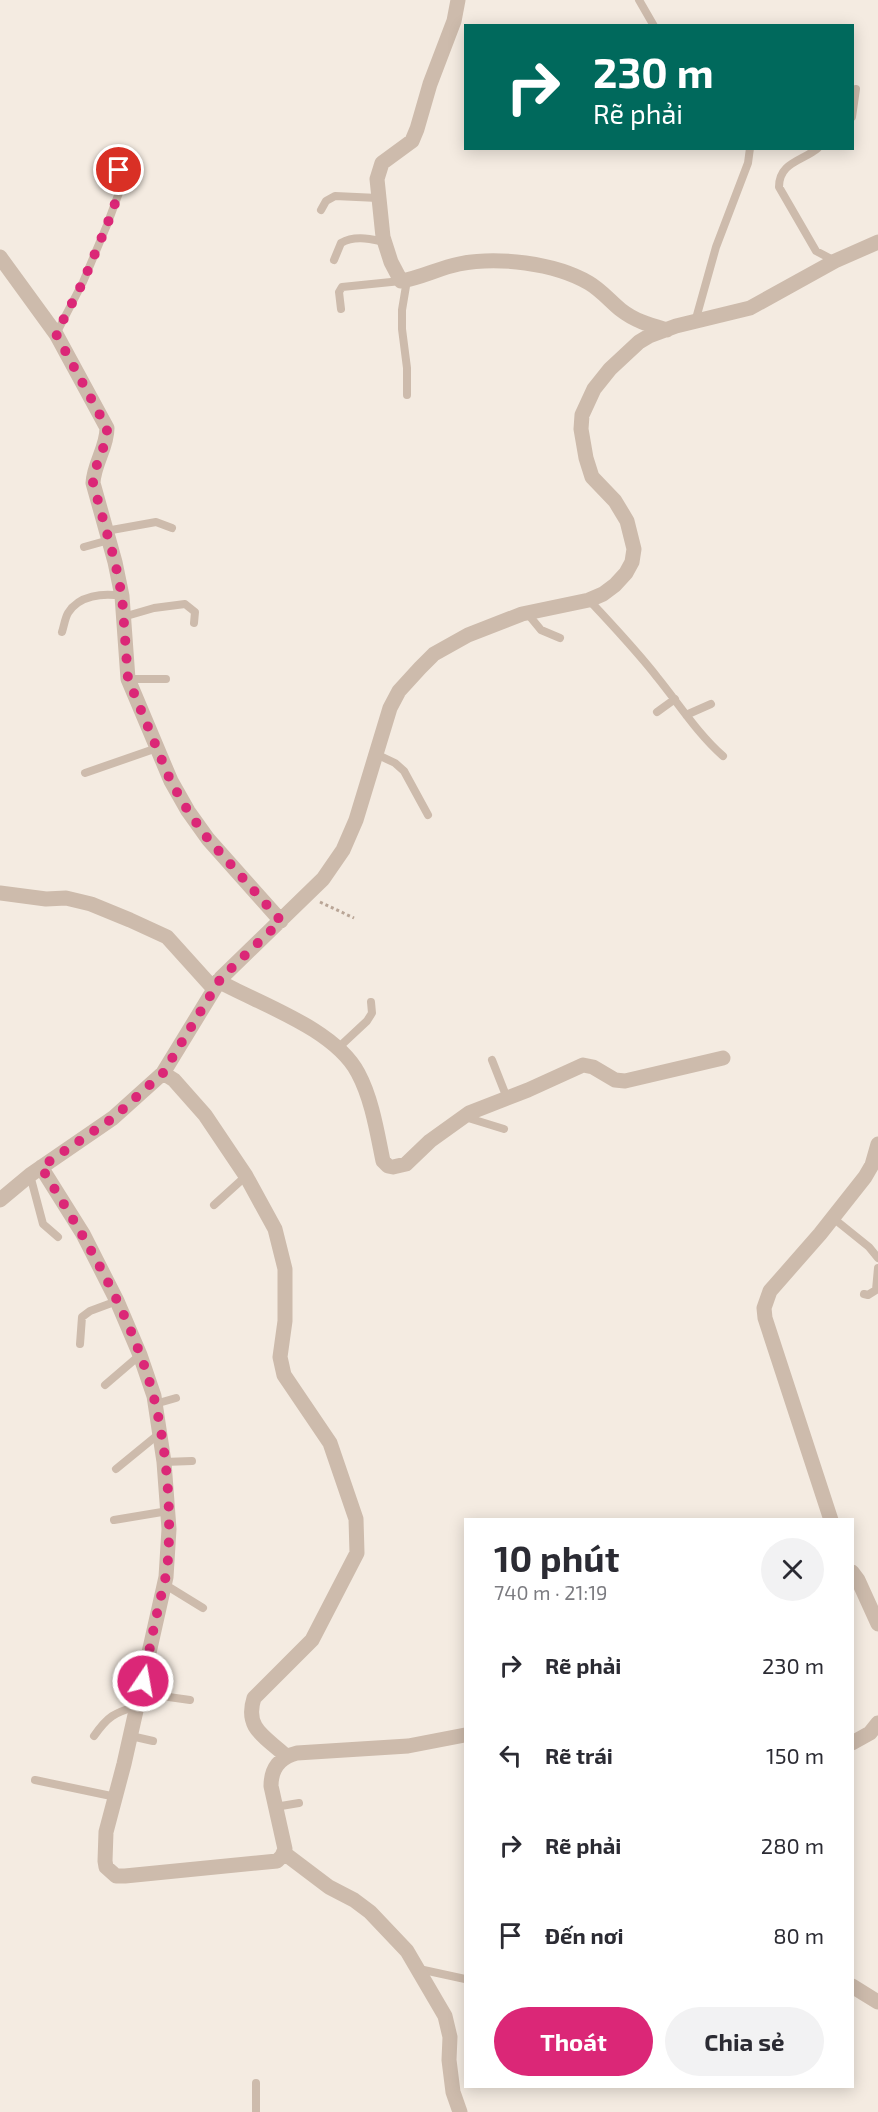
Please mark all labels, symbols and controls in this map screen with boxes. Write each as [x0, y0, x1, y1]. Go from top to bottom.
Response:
text: 230 m [593, 46, 714, 96]
icon: right [494, 48, 572, 126]
text: Rẽ phải [593, 97, 683, 129]
pin [93, 144, 144, 195]
icon: arrive [102, 153, 135, 186]
text: 10 phút [494, 1536, 619, 1579]
button: close [761, 1538, 824, 1601]
text: 740 m · 21:19 [494, 1580, 608, 1604]
position arrow [111, 1649, 175, 1713]
icon: right [494, 1649, 527, 1682]
text: Rẽ phải [545, 1652, 621, 1678]
text: 230 m [762, 1652, 824, 1678]
icon: left [494, 1739, 527, 1772]
text: Rẽ trái [545, 1742, 613, 1768]
text: 150 m [766, 1742, 824, 1768]
icon: right [494, 1829, 527, 1862]
text: Rẽ phải [545, 1832, 621, 1858]
text: 280 m [761, 1832, 824, 1858]
icon: arrive [494, 1919, 527, 1952]
text: Đến nơi [545, 1922, 623, 1948]
text: 80 m [773, 1922, 824, 1948]
button: Thoát [494, 2007, 653, 2076]
button: Chia sẻ [665, 2007, 824, 2076]

